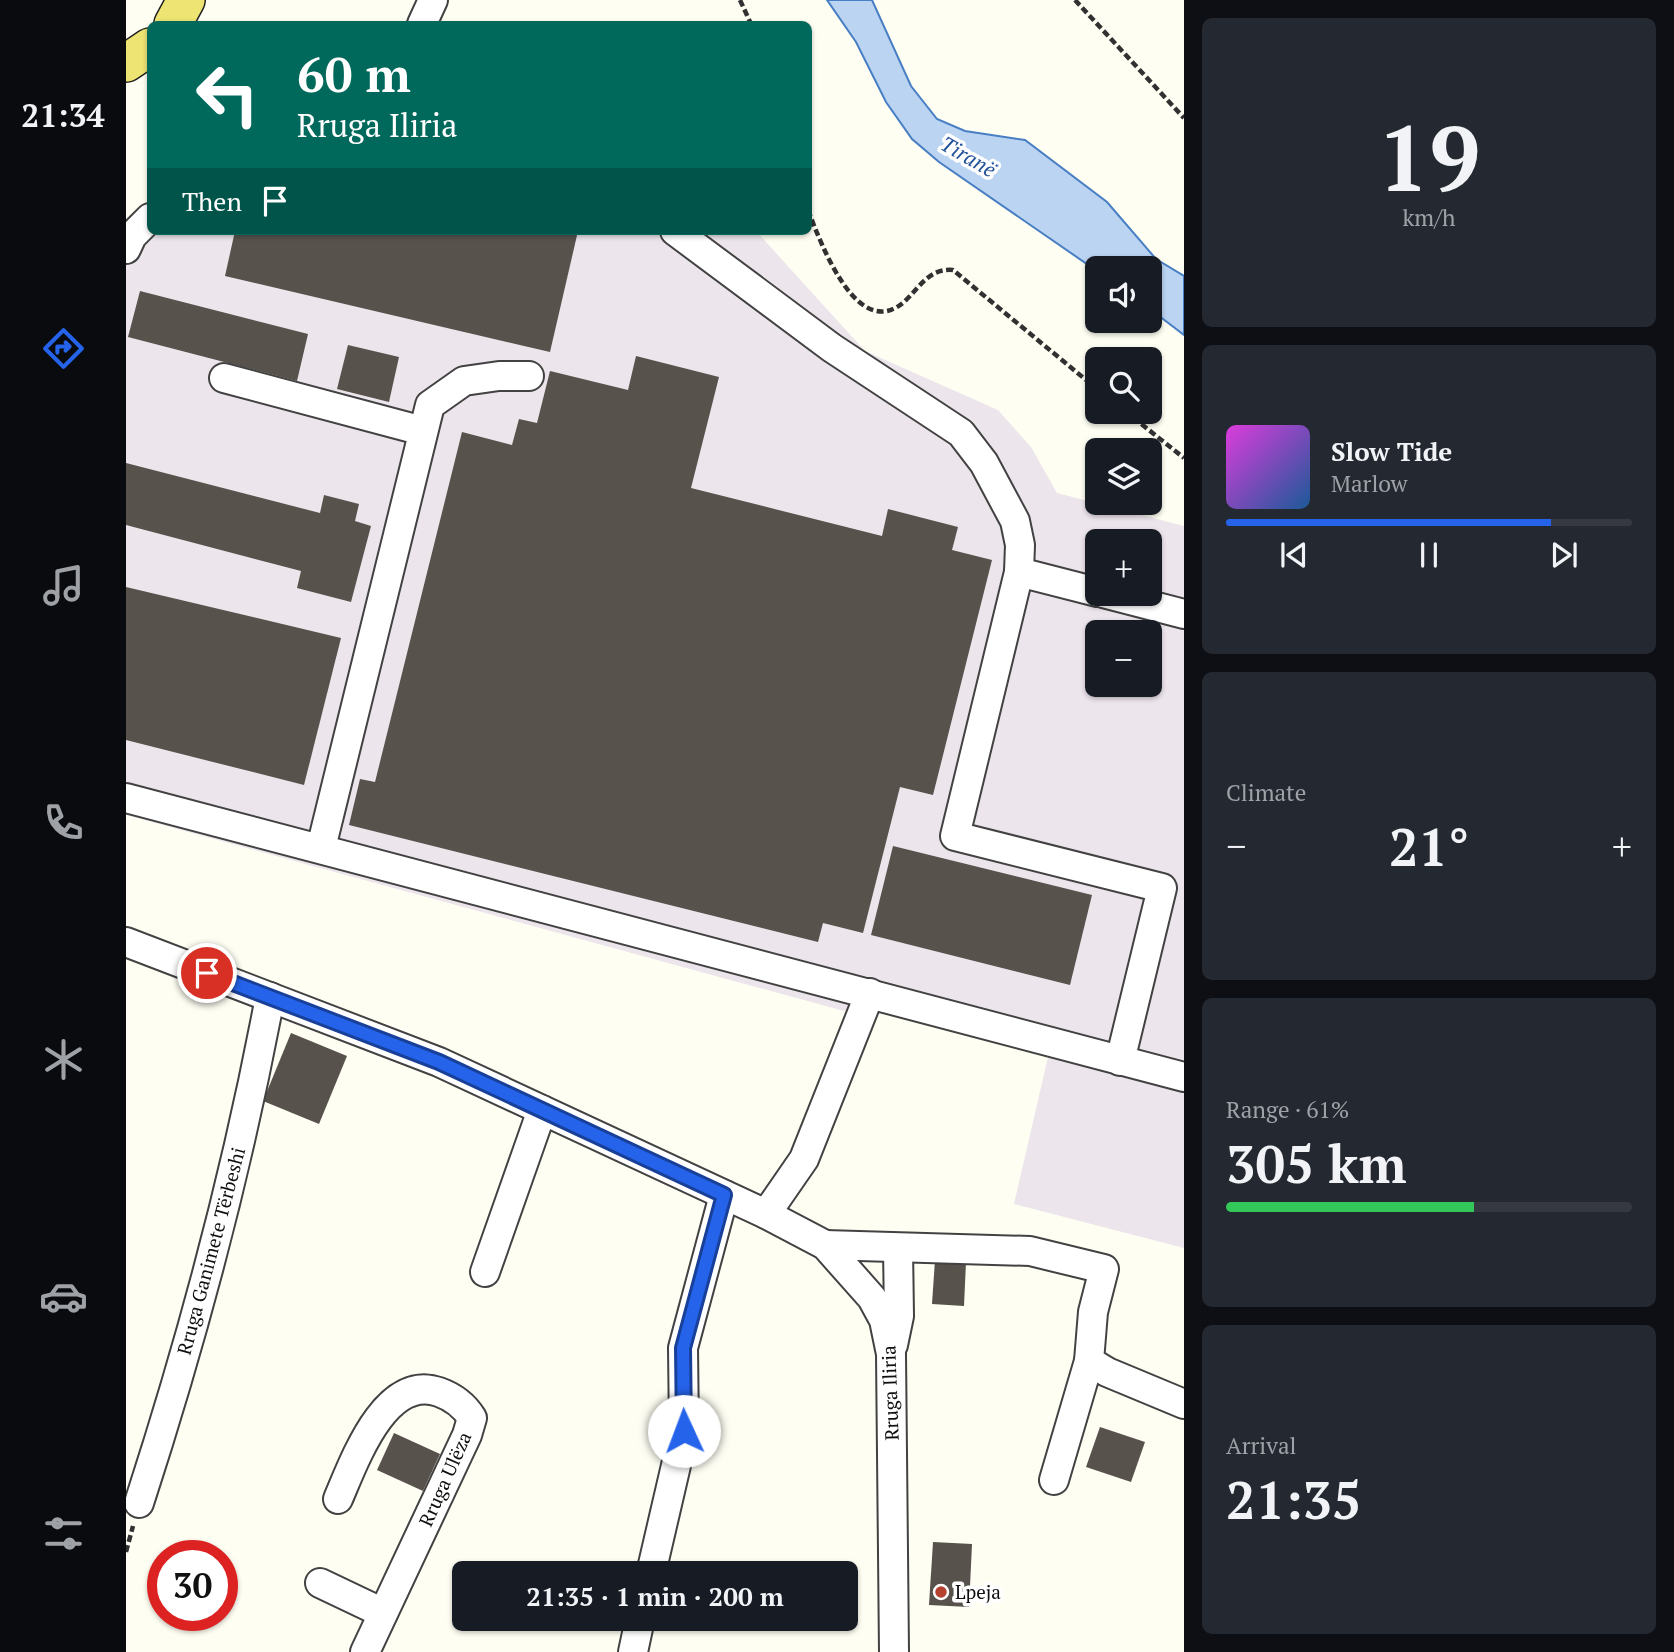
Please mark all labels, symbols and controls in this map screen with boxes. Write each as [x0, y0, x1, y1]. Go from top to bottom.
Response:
text: 60 m [297, 41, 411, 106]
icon: left [182, 49, 273, 140]
text: 21:34 [21, 94, 105, 136]
text: 19 [1378, 96, 1480, 217]
text: Rruga Iliria [297, 104, 457, 146]
water label: Tiranë [936, 129, 1002, 183]
icon: arrive [256, 182, 294, 220]
text: Then [182, 184, 242, 218]
text: km/h [1402, 202, 1456, 233]
map controls [1085, 256, 1162, 697]
button: sound [1085, 256, 1162, 333]
icon: directions [39, 324, 88, 373]
button: search [1085, 347, 1162, 424]
text: Slow Tide [1331, 434, 1452, 468]
button: layers [1085, 438, 1162, 515]
text: Marlow [1331, 468, 1408, 499]
button: + [1085, 529, 1162, 606]
icon: previous [1275, 536, 1313, 574]
icon: pause [1410, 536, 1448, 574]
icon: next [1545, 536, 1583, 574]
icon: music [39, 561, 88, 610]
button: − [1085, 620, 1162, 697]
text: Climate [1226, 777, 1306, 808]
icon: phone [39, 798, 88, 847]
text: 21° [1389, 812, 1469, 881]
text: − [1226, 821, 1246, 871]
text: + [1612, 821, 1632, 871]
pin [177, 943, 237, 1003]
icon: arrive [188, 954, 226, 992]
icon: climate [39, 1035, 88, 1084]
text: Range · 61% [1226, 1094, 1349, 1125]
text: 305 km [1226, 1129, 1407, 1198]
street label: Rruga Ganimete Tërbeshi [171, 1144, 250, 1357]
icon: car [39, 1272, 88, 1321]
street label: Rruga Iliria [875, 1345, 904, 1441]
position arrow [647, 1394, 721, 1468]
street label: Rruga Ulëza [413, 1427, 477, 1530]
text: Arrival [1226, 1430, 1297, 1461]
text: 21:35 [1226, 1465, 1361, 1534]
icon: filters [39, 1509, 88, 1558]
speed limit sign: 30 [147, 1540, 238, 1631]
text: 21:35 · 1 min · 200 m [526, 1579, 784, 1613]
place label: Lpeja [955, 1579, 1001, 1604]
marker: Lpeja [933, 1584, 949, 1600]

